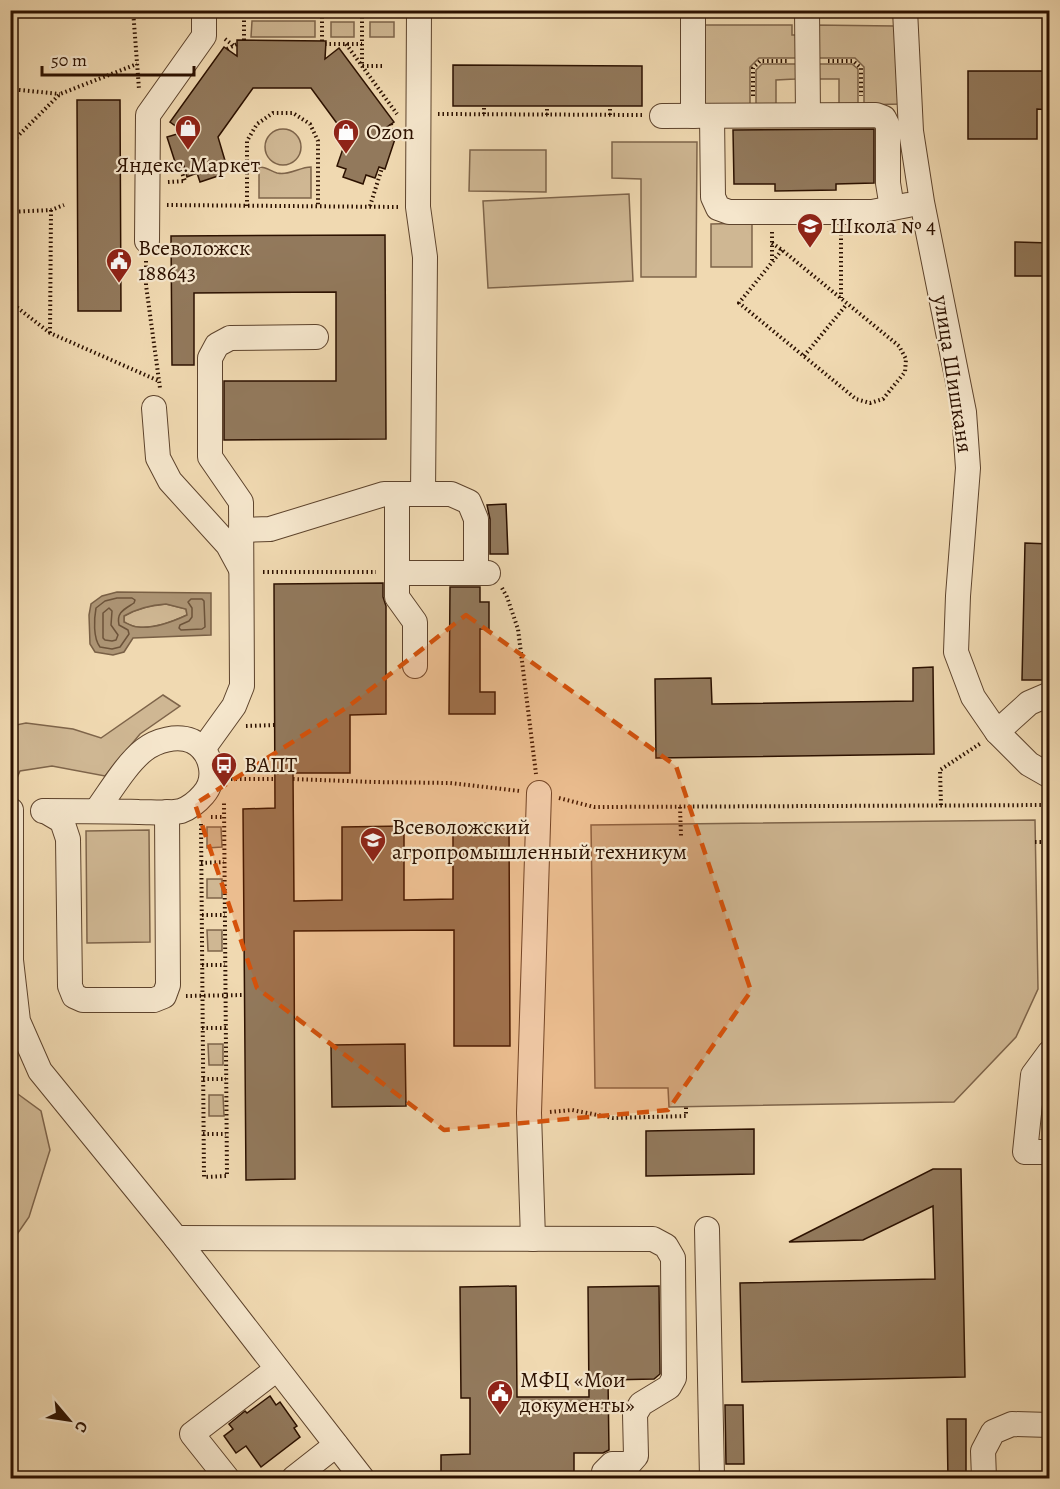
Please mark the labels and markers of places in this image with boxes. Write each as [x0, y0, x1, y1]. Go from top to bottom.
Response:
shop icon: Яндекс.Маркет [173, 113, 203, 151]
shop icon: Ozon [331, 117, 361, 155]
place label: Ozon [366, 117, 414, 147]
place label: Яндекс.Маркет [116, 150, 260, 180]
school or university icon: Школа № 4 [795, 211, 825, 249]
place label: Школа № 4 [830, 211, 936, 241]
place label: Всеволожск 188643 [138, 233, 250, 288]
public building icon: Всеволожск 188643 [104, 246, 134, 284]
bus stop icon: ВАПТ [209, 750, 239, 788]
place label: ВАПТ [244, 750, 297, 780]
place label: Всеволожский агропромышленный техникум [392, 812, 687, 867]
school or university icon: Всеволожский агропромышленный техникум [358, 825, 388, 863]
place label: МФЦ «Мои документы» [519, 1365, 635, 1420]
public building icon: МФЦ «Мои документы» [485, 1378, 515, 1416]

